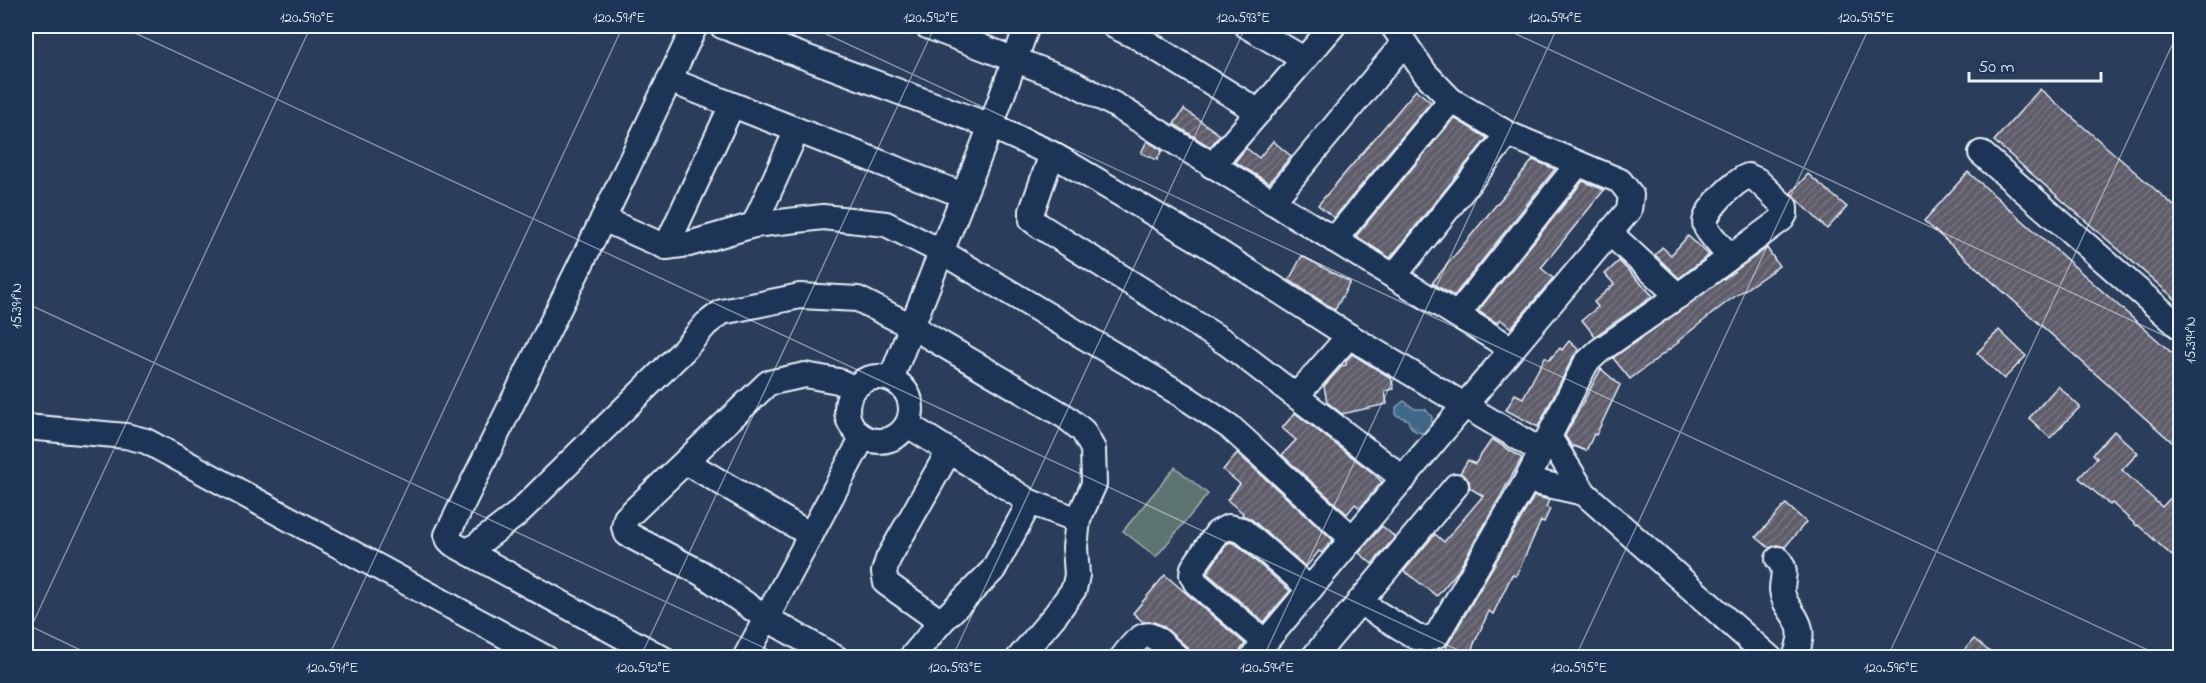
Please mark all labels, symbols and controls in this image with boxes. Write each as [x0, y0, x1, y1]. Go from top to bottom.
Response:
text: 120.590°E [280, 7, 334, 29]
text: 120.591°E [593, 7, 645, 29]
text: 120.592°E [903, 7, 959, 29]
text: 120.593°E [1216, 7, 1270, 29]
text: 120.594°E [1528, 7, 1582, 29]
text: 120.595°E [1838, 7, 1894, 29]
scale bar [1969, 45, 2101, 83]
text: 50 m [1978, 55, 2015, 81]
text: 15.391°N [6, 283, 28, 329]
text: 15.394°N [2180, 316, 2202, 364]
text: 120.591°E [306, 657, 358, 679]
text: 120.592°E [615, 657, 671, 679]
text: 120.593°E [928, 657, 982, 679]
text: 120.594°E [1240, 657, 1294, 679]
text: 120.595°E [1551, 657, 1607, 679]
text: 120.596°E [1864, 657, 1918, 679]

